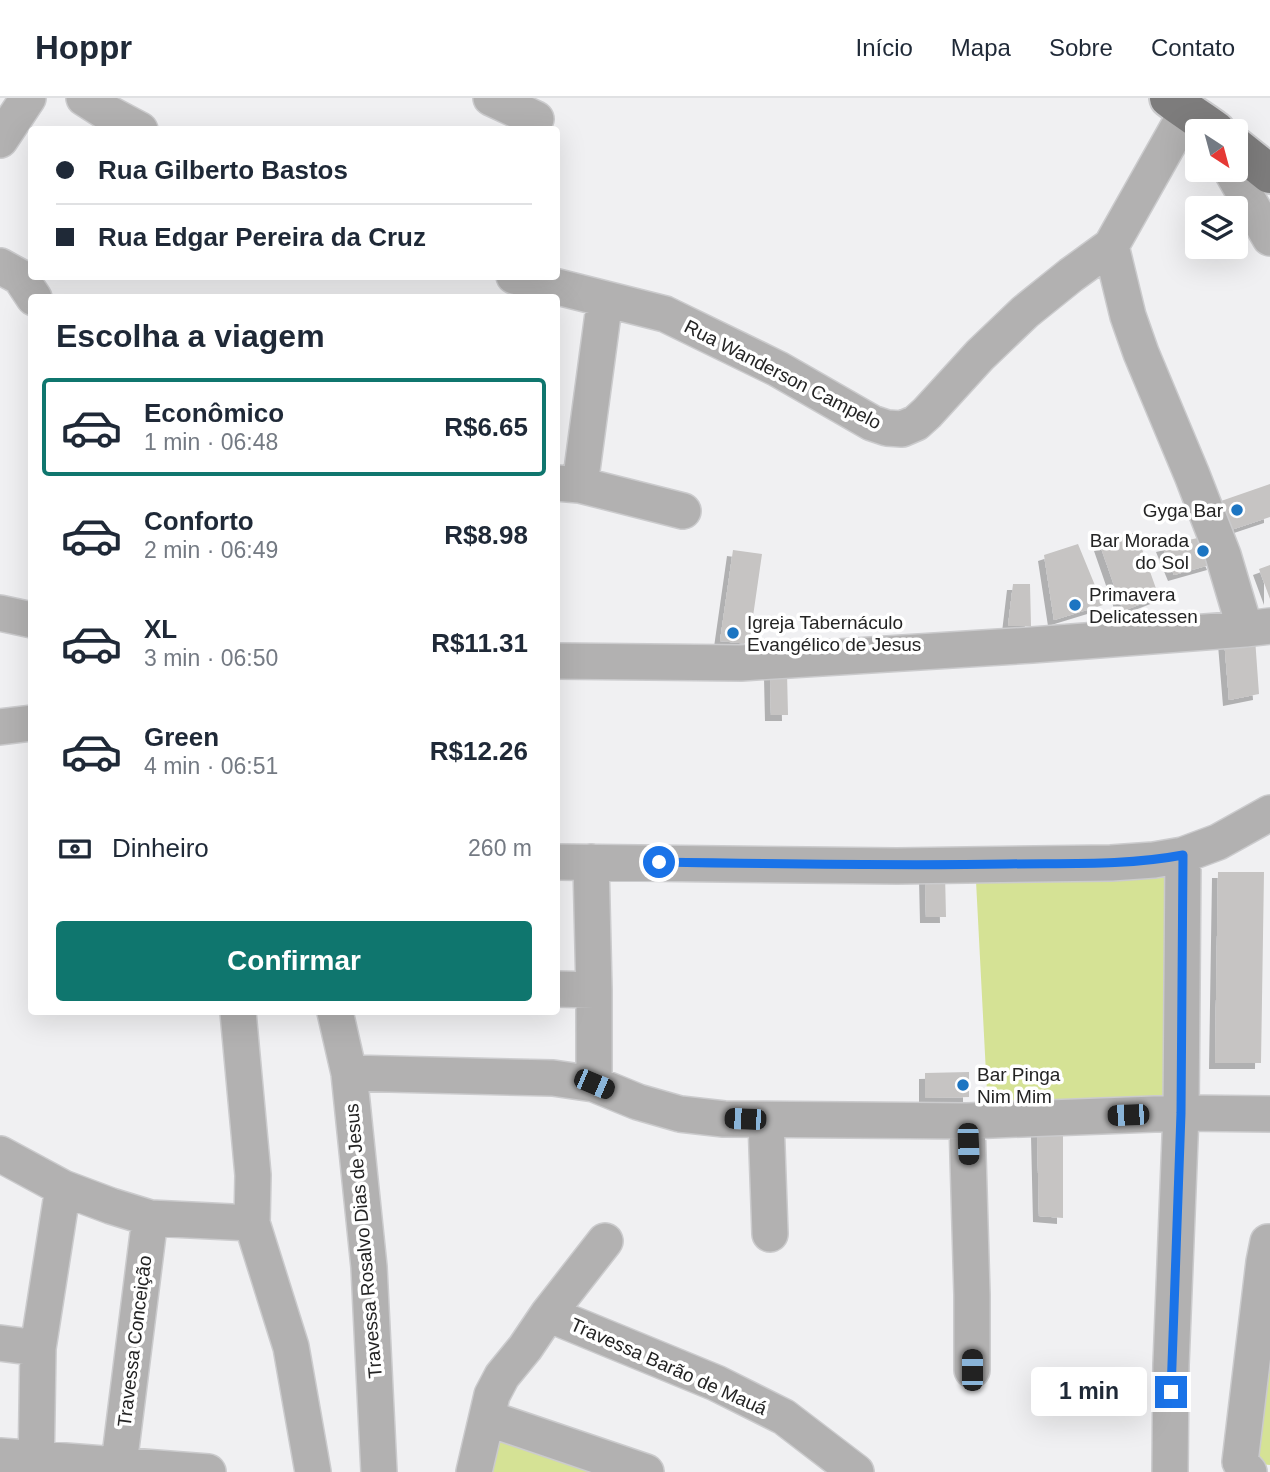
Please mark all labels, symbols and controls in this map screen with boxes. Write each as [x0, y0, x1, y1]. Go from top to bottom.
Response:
text: Hoppr [35, 29, 132, 66]
text: Início [855, 34, 913, 61]
text: Mapa [951, 34, 1011, 61]
text: Sobre [1049, 34, 1113, 61]
text: Contato [1151, 34, 1235, 61]
north arrow [1185, 119, 1248, 182]
map controls [1185, 119, 1248, 259]
text: Rua Gilberto Bastos [98, 155, 348, 185]
button: layers [1185, 196, 1248, 259]
text: Rua Edgar Pereira da Cruz [98, 222, 426, 252]
street label: Rua Wanderson Campelo [681, 316, 885, 433]
text: Escolha a viagem [56, 318, 325, 354]
icon: car [60, 396, 123, 459]
text: Econômico [144, 398, 284, 428]
text: R$6.65 [444, 412, 528, 442]
text: 1 min · 06:48 [144, 429, 278, 455]
place label: Gyga Bar [1143, 500, 1224, 521]
marker: Gyga Bar [1229, 502, 1245, 518]
icon: car [60, 504, 123, 567]
text: Conforto [144, 506, 254, 536]
text: R$8.98 [444, 520, 528, 550]
place label: Bar Morada do Sol [1090, 530, 1189, 573]
text: 2 min · 06:49 [144, 537, 278, 563]
marker: Bar Morada do Sol [1195, 543, 1211, 559]
place label: Primavera Delicatessen [1089, 584, 1198, 627]
marker: Primavera Delicatessen [1067, 597, 1083, 613]
icon: car [60, 612, 123, 675]
place label: Igreja Tabernáculo Evangélico de Jesus [747, 612, 921, 655]
text: XL [144, 614, 177, 644]
marker: Igreja Tabernáculo Evangélico de Jesus [725, 625, 741, 641]
text: R$11.31 [431, 628, 528, 658]
text: 3 min · 06:50 [144, 645, 278, 671]
icon: car [60, 720, 123, 783]
text: Green [144, 722, 219, 752]
text: R$12.26 [430, 736, 528, 766]
text: 4 min · 06:51 [144, 753, 278, 779]
icon: cash [56, 830, 94, 868]
text: Dinheiro [112, 833, 209, 863]
text: 260 m [468, 835, 532, 861]
route start [643, 846, 675, 878]
button: Confirmar [56, 921, 532, 1001]
place label: Bar Pinga Nim Mim [977, 1064, 1061, 1107]
car [571, 1066, 618, 1102]
marker: Bar Pinga Nim Mim [955, 1077, 971, 1093]
street label: Travessa Rosalvo Dias de Jesus [341, 1103, 386, 1379]
car [1107, 1104, 1150, 1126]
car [724, 1108, 767, 1130]
car [957, 1123, 980, 1165]
street label: Travessa Conceição [114, 1254, 155, 1428]
street label: Travessa Barão de Mauá [567, 1314, 771, 1419]
car [962, 1349, 983, 1391]
callout: 1 min [1031, 1368, 1146, 1416]
route end [1155, 1376, 1187, 1408]
text: 1 min [1059, 1378, 1119, 1404]

